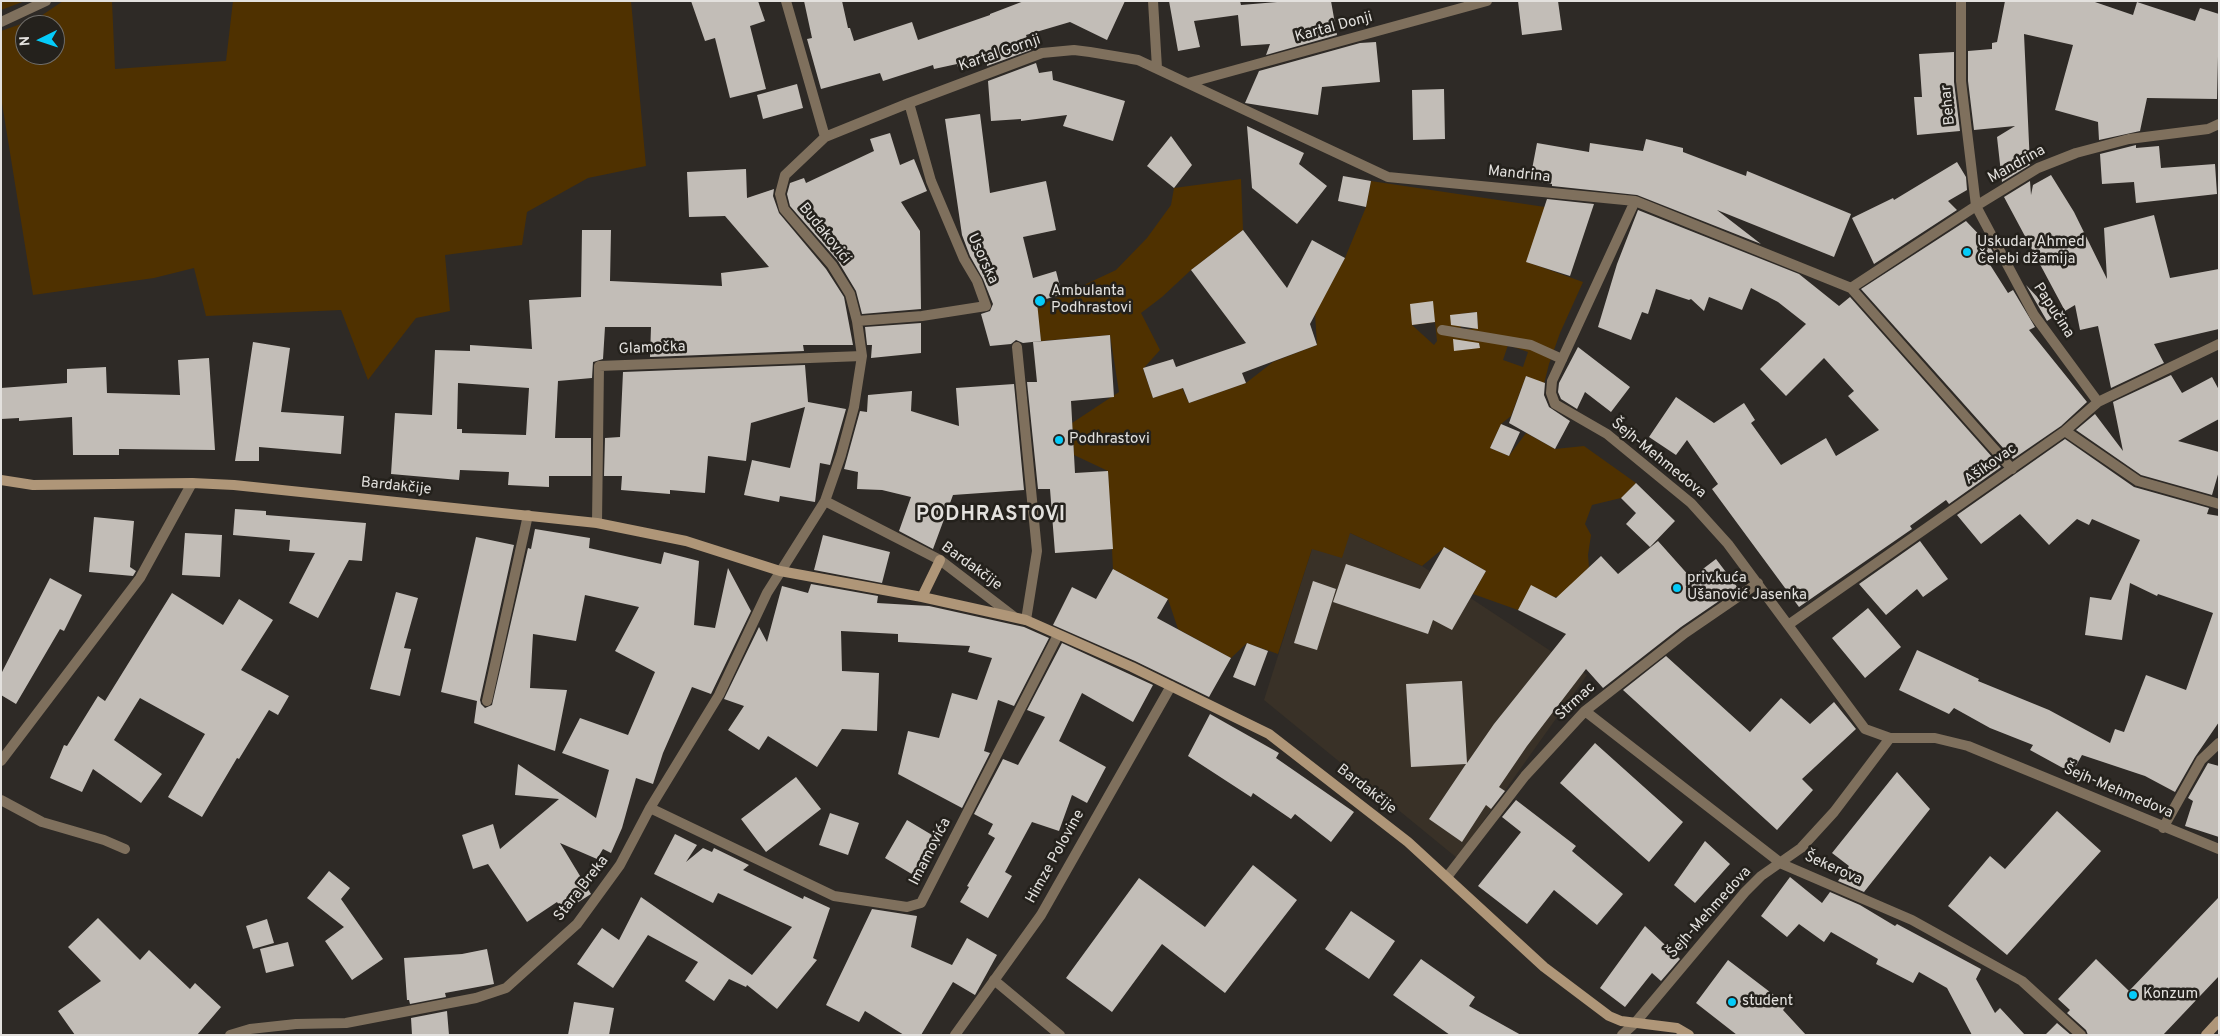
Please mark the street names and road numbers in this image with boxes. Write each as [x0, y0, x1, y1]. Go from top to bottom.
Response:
street label: Kartal Donji [1293, 9, 1375, 47]
street label: Kartal Gornji [957, 32, 1043, 76]
street label: Behar [1938, 84, 1960, 126]
street label: Mandrina [1985, 142, 2049, 188]
street label: Mandrina [1487, 163, 1551, 187]
street label: Budakovići [794, 200, 854, 268]
street label: Usorska [963, 231, 1001, 287]
street label: Papučina [2029, 280, 2077, 342]
street label: Glamočka [618, 339, 686, 359]
street label: Šejh-Mehmedova [1607, 415, 1709, 503]
street label: Ašikovac [1961, 440, 2021, 490]
street label: Bardakčije [360, 474, 432, 500]
street label: Bardakčije [937, 539, 1005, 595]
street label: Strmac [1552, 679, 1600, 725]
street label: Bardakčije [1333, 761, 1399, 819]
street label: Šejh-Mehmedova [2061, 761, 2175, 823]
street label: Himze Polovine [1023, 807, 1089, 907]
street label: Imamovića [906, 815, 956, 889]
street label: Šekerova [1801, 848, 1865, 890]
street label: Stara Breka [551, 853, 613, 925]
street label: Šejh-Mehmedova [1664, 864, 1756, 962]

